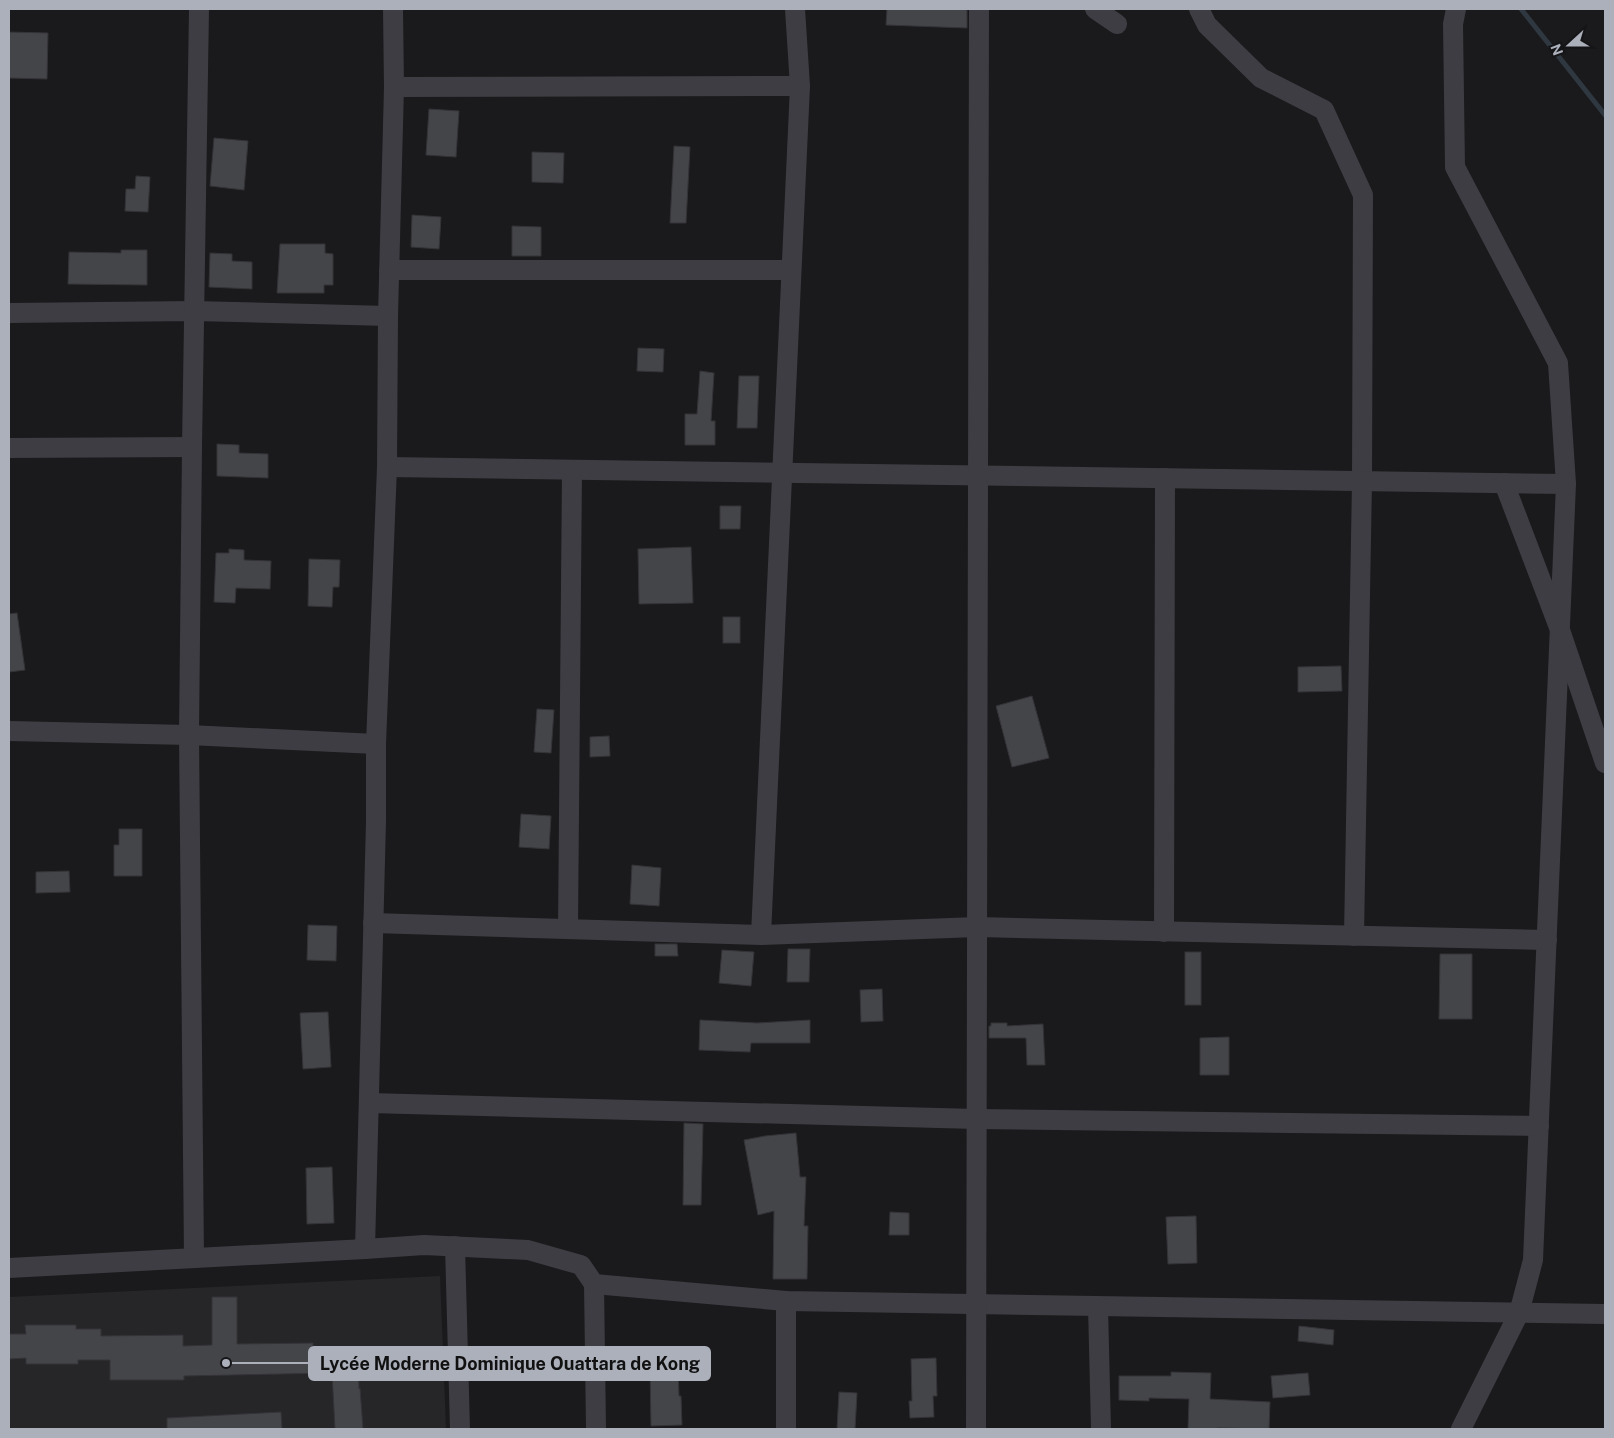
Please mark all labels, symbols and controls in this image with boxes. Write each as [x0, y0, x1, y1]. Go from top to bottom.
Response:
north arrow [1544, 20, 1594, 70]
text: N [1547, 42, 1566, 58]
callout: Lycée Moderne Dominique Ouattara de Kong [309, 1347, 710, 1380]
text: Lycée Moderne Dominique Ouattara de Kong [320, 1353, 700, 1374]

